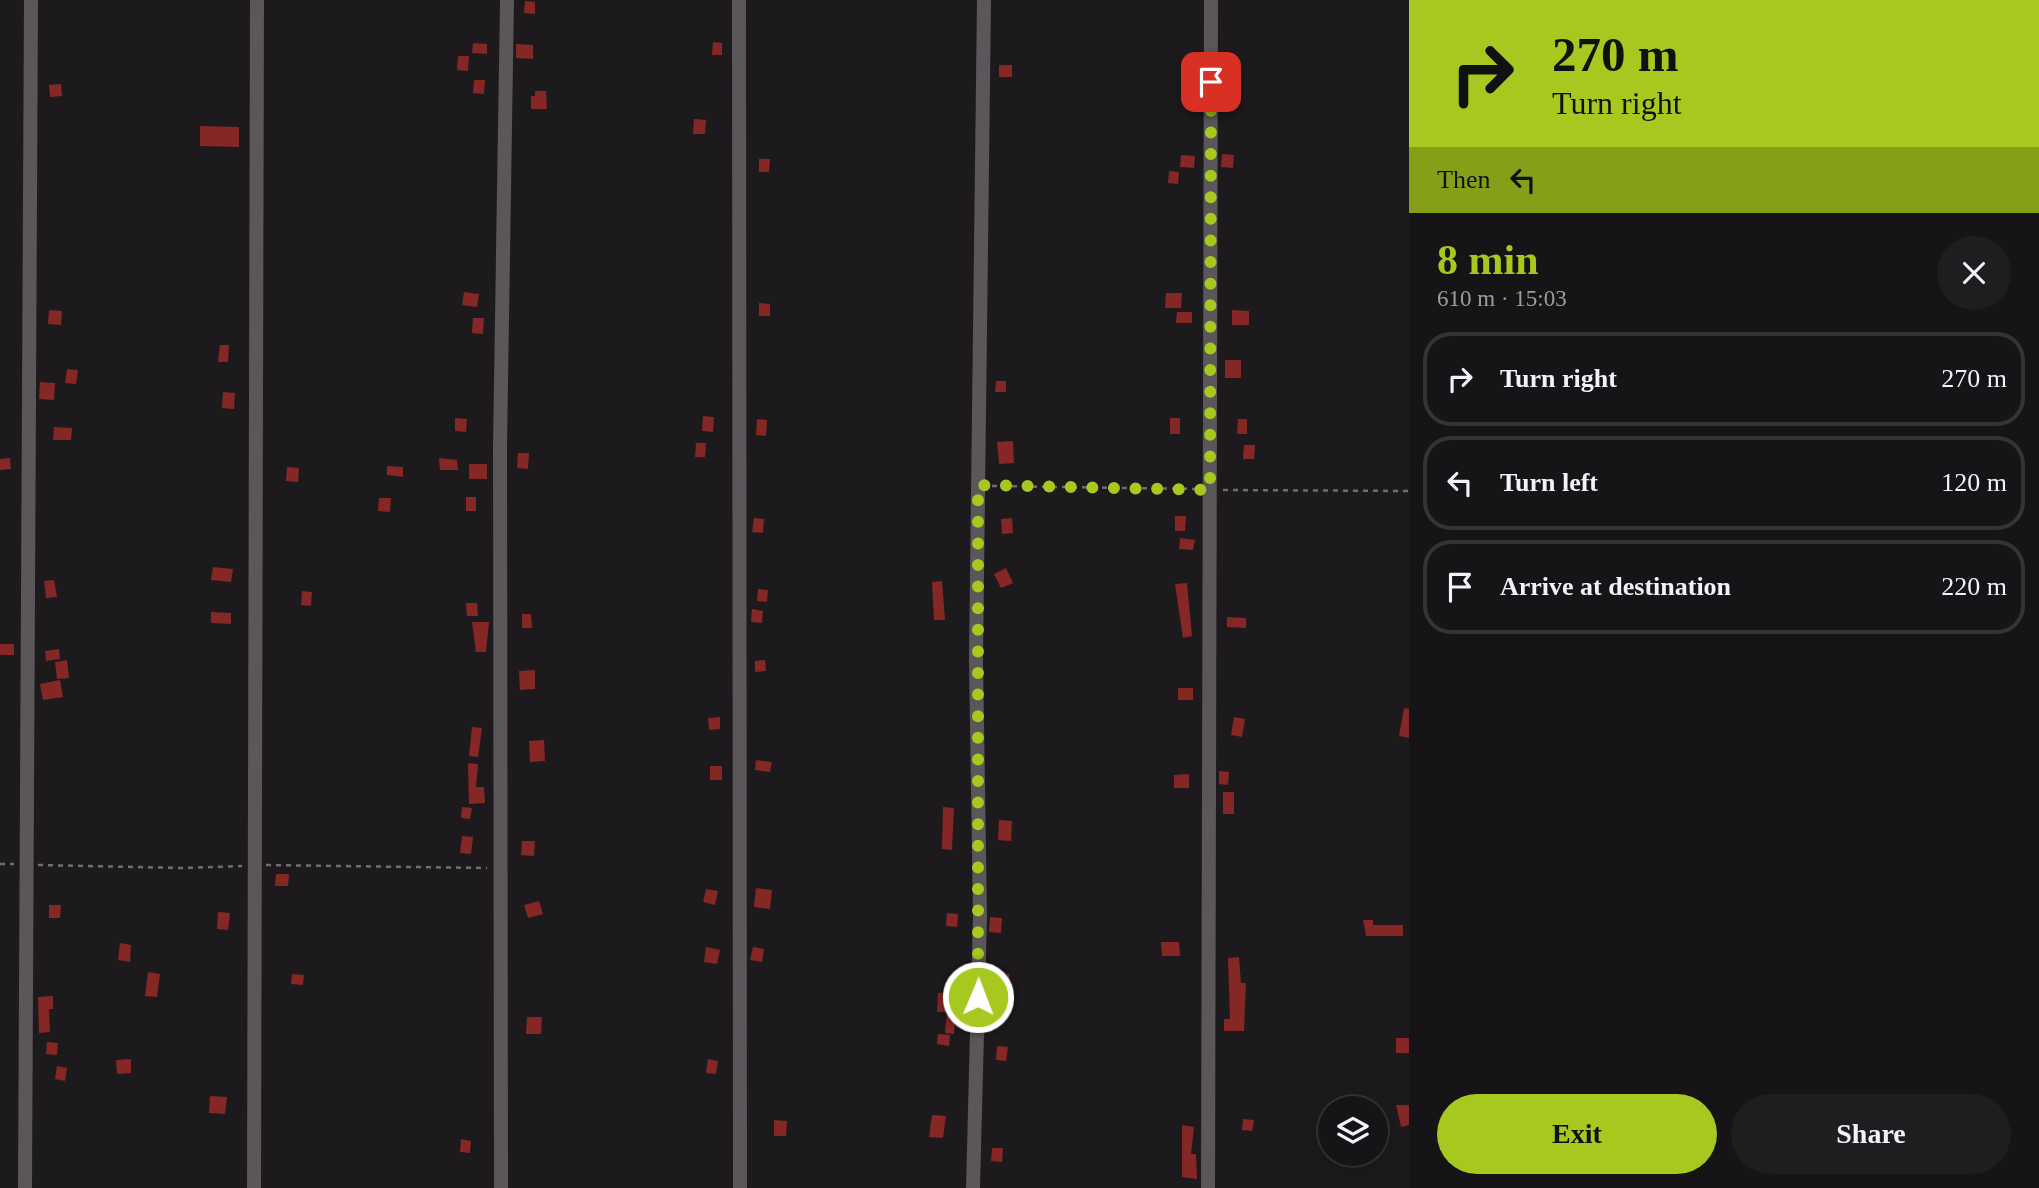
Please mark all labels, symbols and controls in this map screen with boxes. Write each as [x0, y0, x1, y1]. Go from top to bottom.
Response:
text: 270 m [1552, 27, 1679, 82]
icon: right [1437, 28, 1528, 119]
pin [1181, 52, 1241, 112]
icon: arrive [1192, 63, 1230, 101]
text: Turn right [1552, 85, 1682, 121]
icon: left [1504, 161, 1542, 199]
text: Then [1437, 165, 1490, 194]
button: close [1937, 236, 2011, 310]
text: 8 min [1437, 237, 1539, 283]
text: 610 m · 15:03 [1437, 286, 1567, 311]
icon: right [1441, 360, 1479, 398]
text: Turn right [1500, 364, 1617, 393]
text: 270 m [1941, 364, 2007, 393]
icon: left [1441, 464, 1479, 502]
text: Turn left [1500, 468, 1598, 497]
text: 120 m [1941, 468, 2007, 497]
icon: arrive [1441, 568, 1479, 606]
text: Arrive at destination [1500, 572, 1731, 601]
text: 220 m [1941, 572, 2007, 601]
position arrow [941, 960, 1015, 1034]
button: Exit [1437, 1094, 1717, 1174]
button: Share [1731, 1094, 2011, 1174]
map controls [1318, 1096, 1388, 1166]
button: layers [1318, 1096, 1388, 1166]

